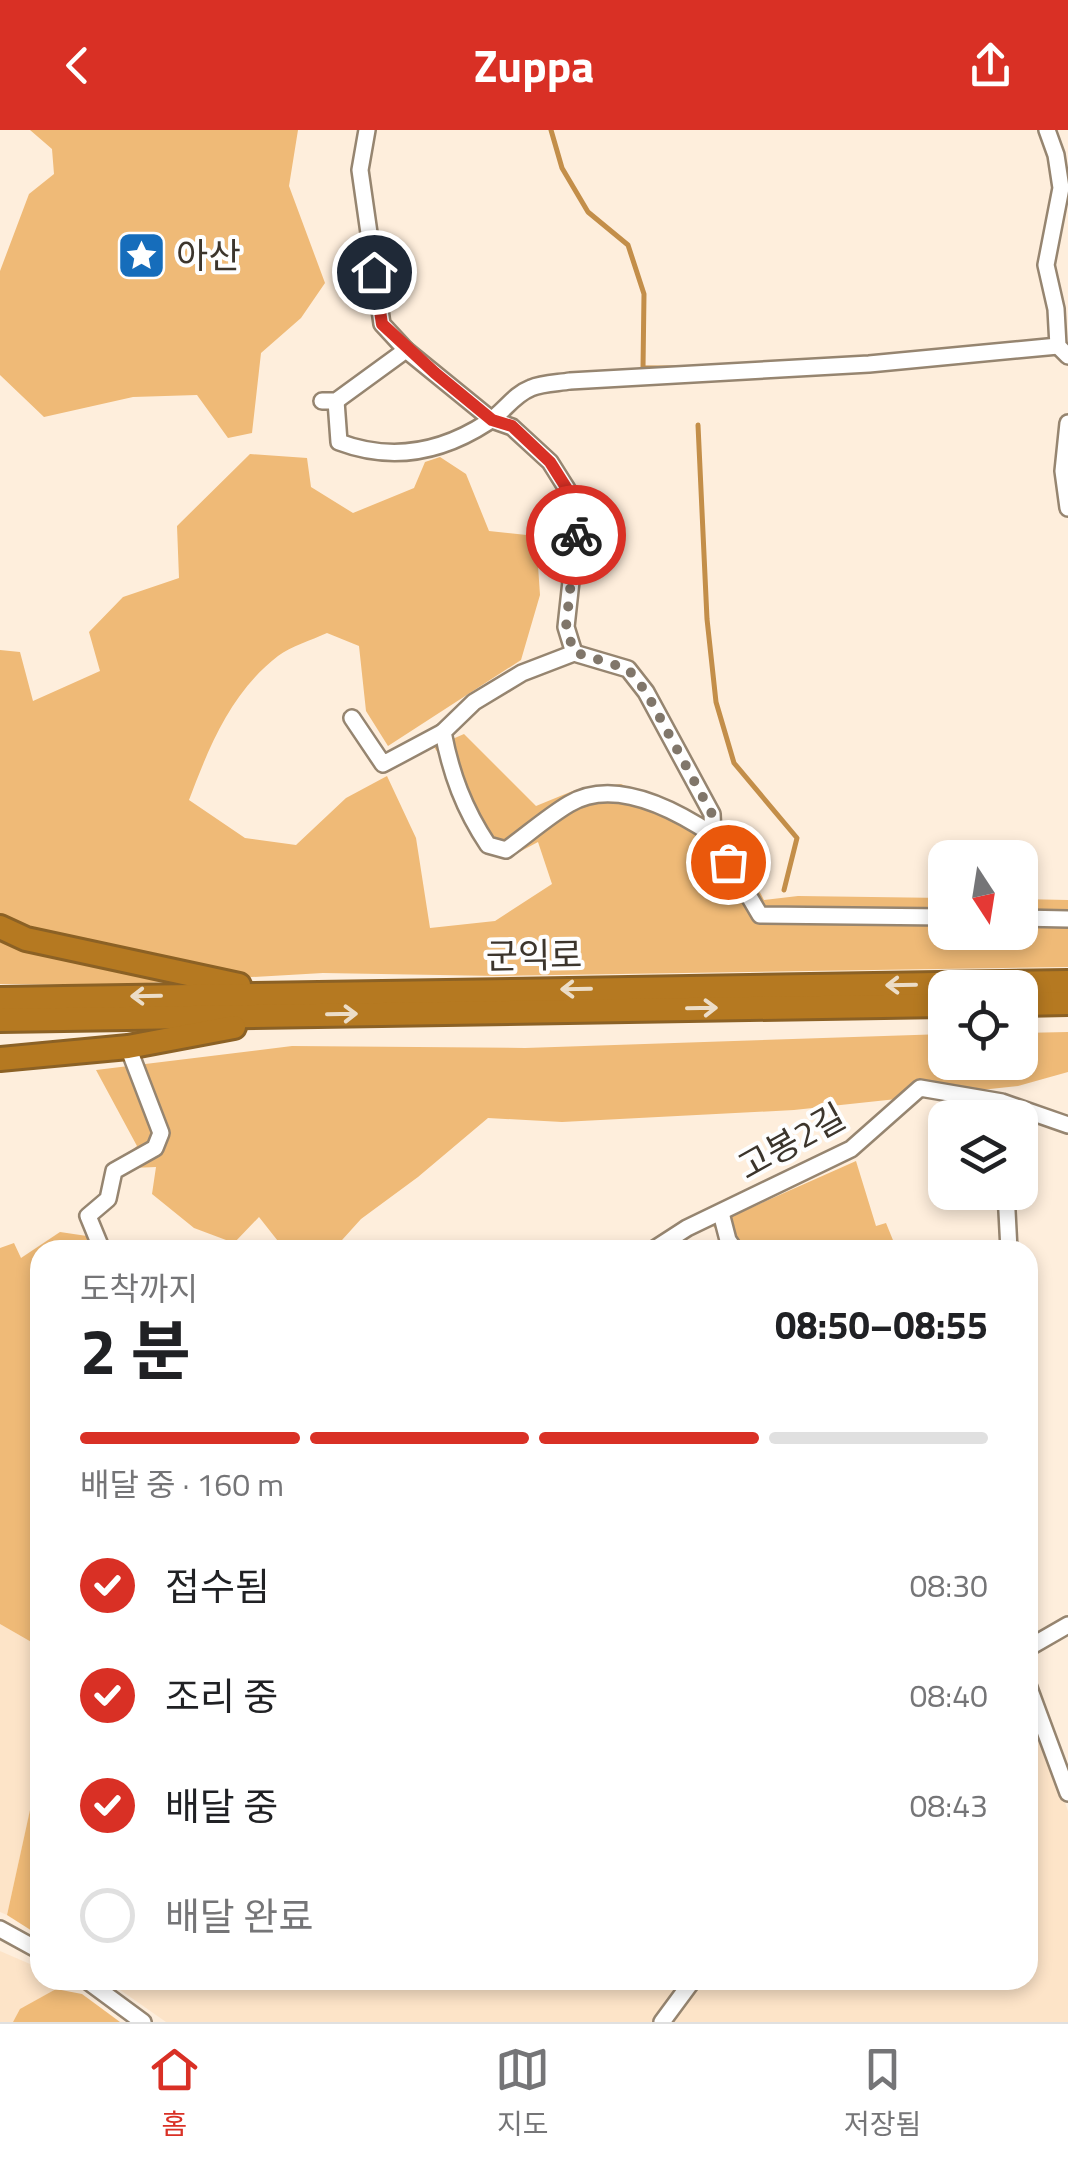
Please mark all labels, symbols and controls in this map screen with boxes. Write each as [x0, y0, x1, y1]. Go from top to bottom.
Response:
text: Zuppa [474, 31, 594, 99]
icon: back [50, 38, 105, 93]
icon: share [963, 38, 1018, 93]
place label: 아산 [176, 228, 240, 282]
place icon: 아산 [115, 229, 167, 281]
pin [332, 230, 417, 315]
icon: home [347, 245, 402, 300]
courier [526, 485, 626, 585]
icon: bike [549, 508, 604, 563]
pin [686, 820, 771, 905]
icon: bag [701, 835, 756, 890]
north arrow [928, 840, 1038, 950]
map controls [928, 840, 1038, 1210]
street label: 군익로 [485, 927, 583, 983]
button: locate [928, 970, 1038, 1080]
one-way arrow [885, 976, 918, 994]
one-way arrow [560, 980, 592, 998]
one-way arrow [130, 986, 162, 1006]
one-way arrow [686, 998, 718, 1018]
one-way arrow [326, 1004, 358, 1024]
street label: 고봉2길 [727, 1089, 855, 1193]
button: layers [928, 1100, 1038, 1210]
text: 도착까지 [80, 1264, 198, 1312]
text: 08:50–08:55 [775, 1296, 988, 1354]
text: 2 분 [80, 1300, 191, 1399]
text: 배달 중 · 160 m [80, 1460, 284, 1508]
text: 접수됨 [165, 1557, 270, 1615]
icon: check [80, 1558, 135, 1613]
text: 08:30 [909, 1561, 988, 1609]
text: 조리 중 [165, 1667, 278, 1725]
icon: check [80, 1668, 135, 1723]
text: 08:40 [909, 1671, 988, 1719]
text: 배달 중 [165, 1777, 278, 1835]
icon: check [80, 1778, 135, 1833]
text: 08:43 [909, 1781, 988, 1829]
text: 배달 완료 [165, 1887, 313, 1945]
tab: 홈 [147, 2042, 202, 2145]
tab: 지도 [495, 2042, 550, 2145]
tab: 저장됨 [844, 2042, 921, 2145]

